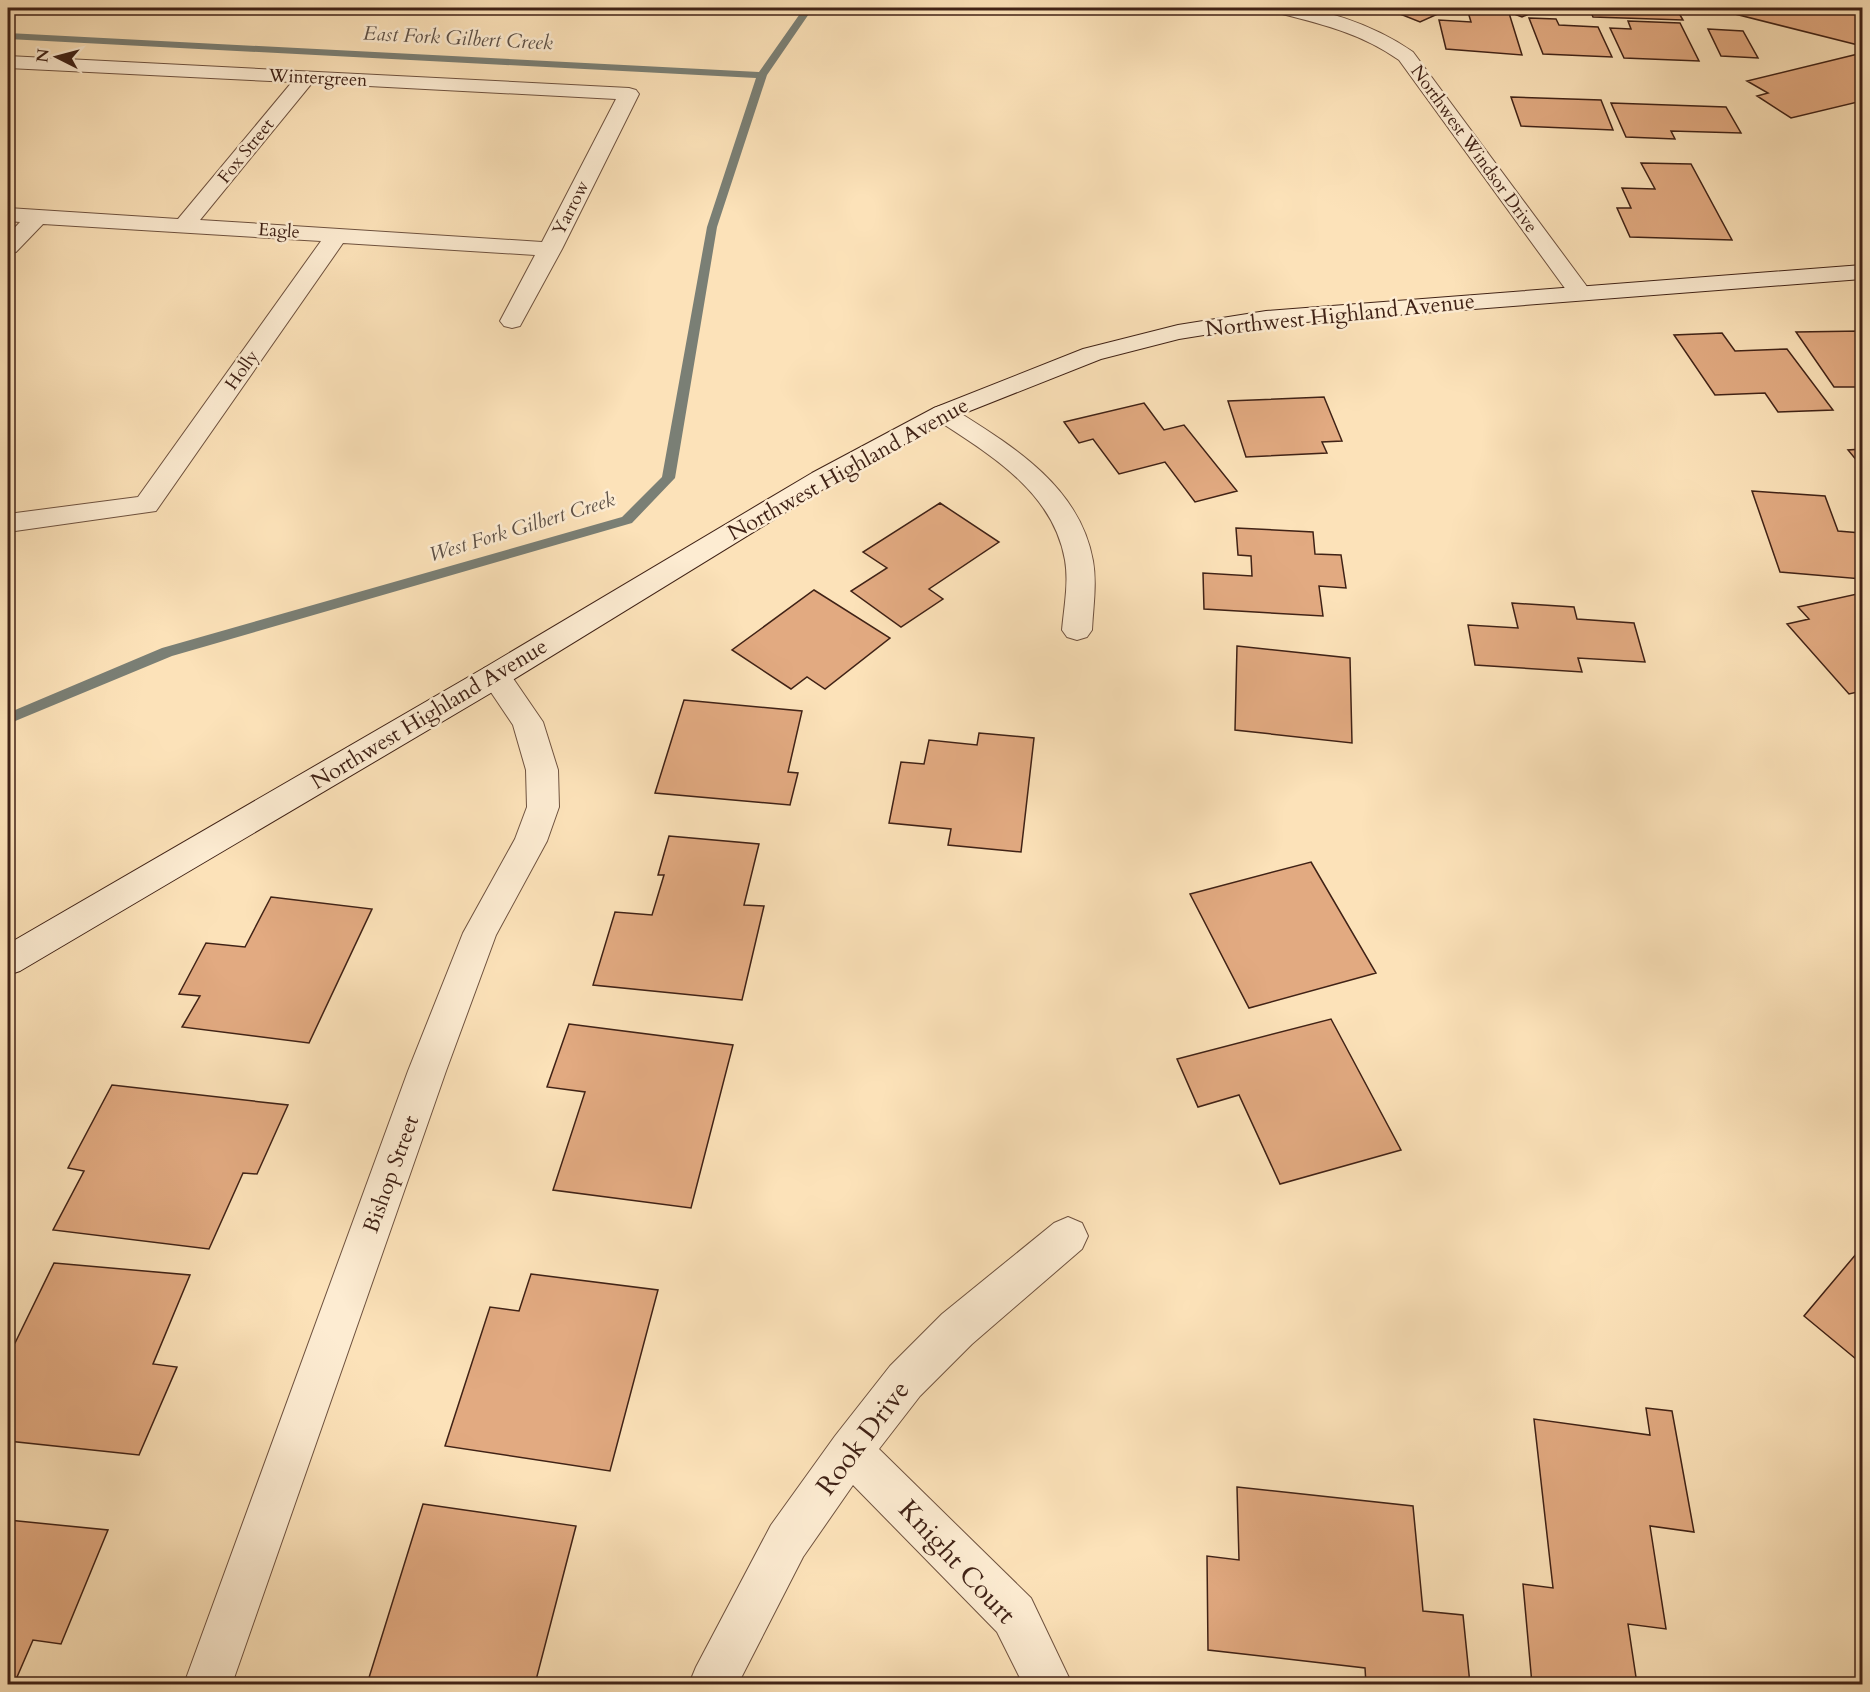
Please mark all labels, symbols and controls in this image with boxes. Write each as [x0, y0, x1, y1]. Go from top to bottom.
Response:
water label: East Fork Gilbert Creek [363, 20, 554, 56]
north arrow [27, 27, 87, 87]
text: N [31, 47, 55, 64]
street label: Northwest Windsor Drive [1405, 60, 1543, 238]
street label: Wintergreen [267, 63, 369, 93]
street label: Fox Street [212, 113, 280, 189]
street label: Yarrow [547, 176, 596, 240]
street label: Eagle [257, 217, 301, 245]
street label: Northwest Highland Avenue [1204, 286, 1476, 344]
street label: Holly [219, 345, 265, 395]
street label: Northwest Highland Avenue [722, 390, 974, 548]
water label: West Fork Gilbert Creek [426, 486, 618, 568]
street label: Northwest Highland Avenue [305, 631, 553, 797]
street label: Bishop Street [356, 1111, 426, 1237]
street label: Rook Drive [808, 1373, 918, 1503]
street label: Knight Court [890, 1492, 1024, 1632]

